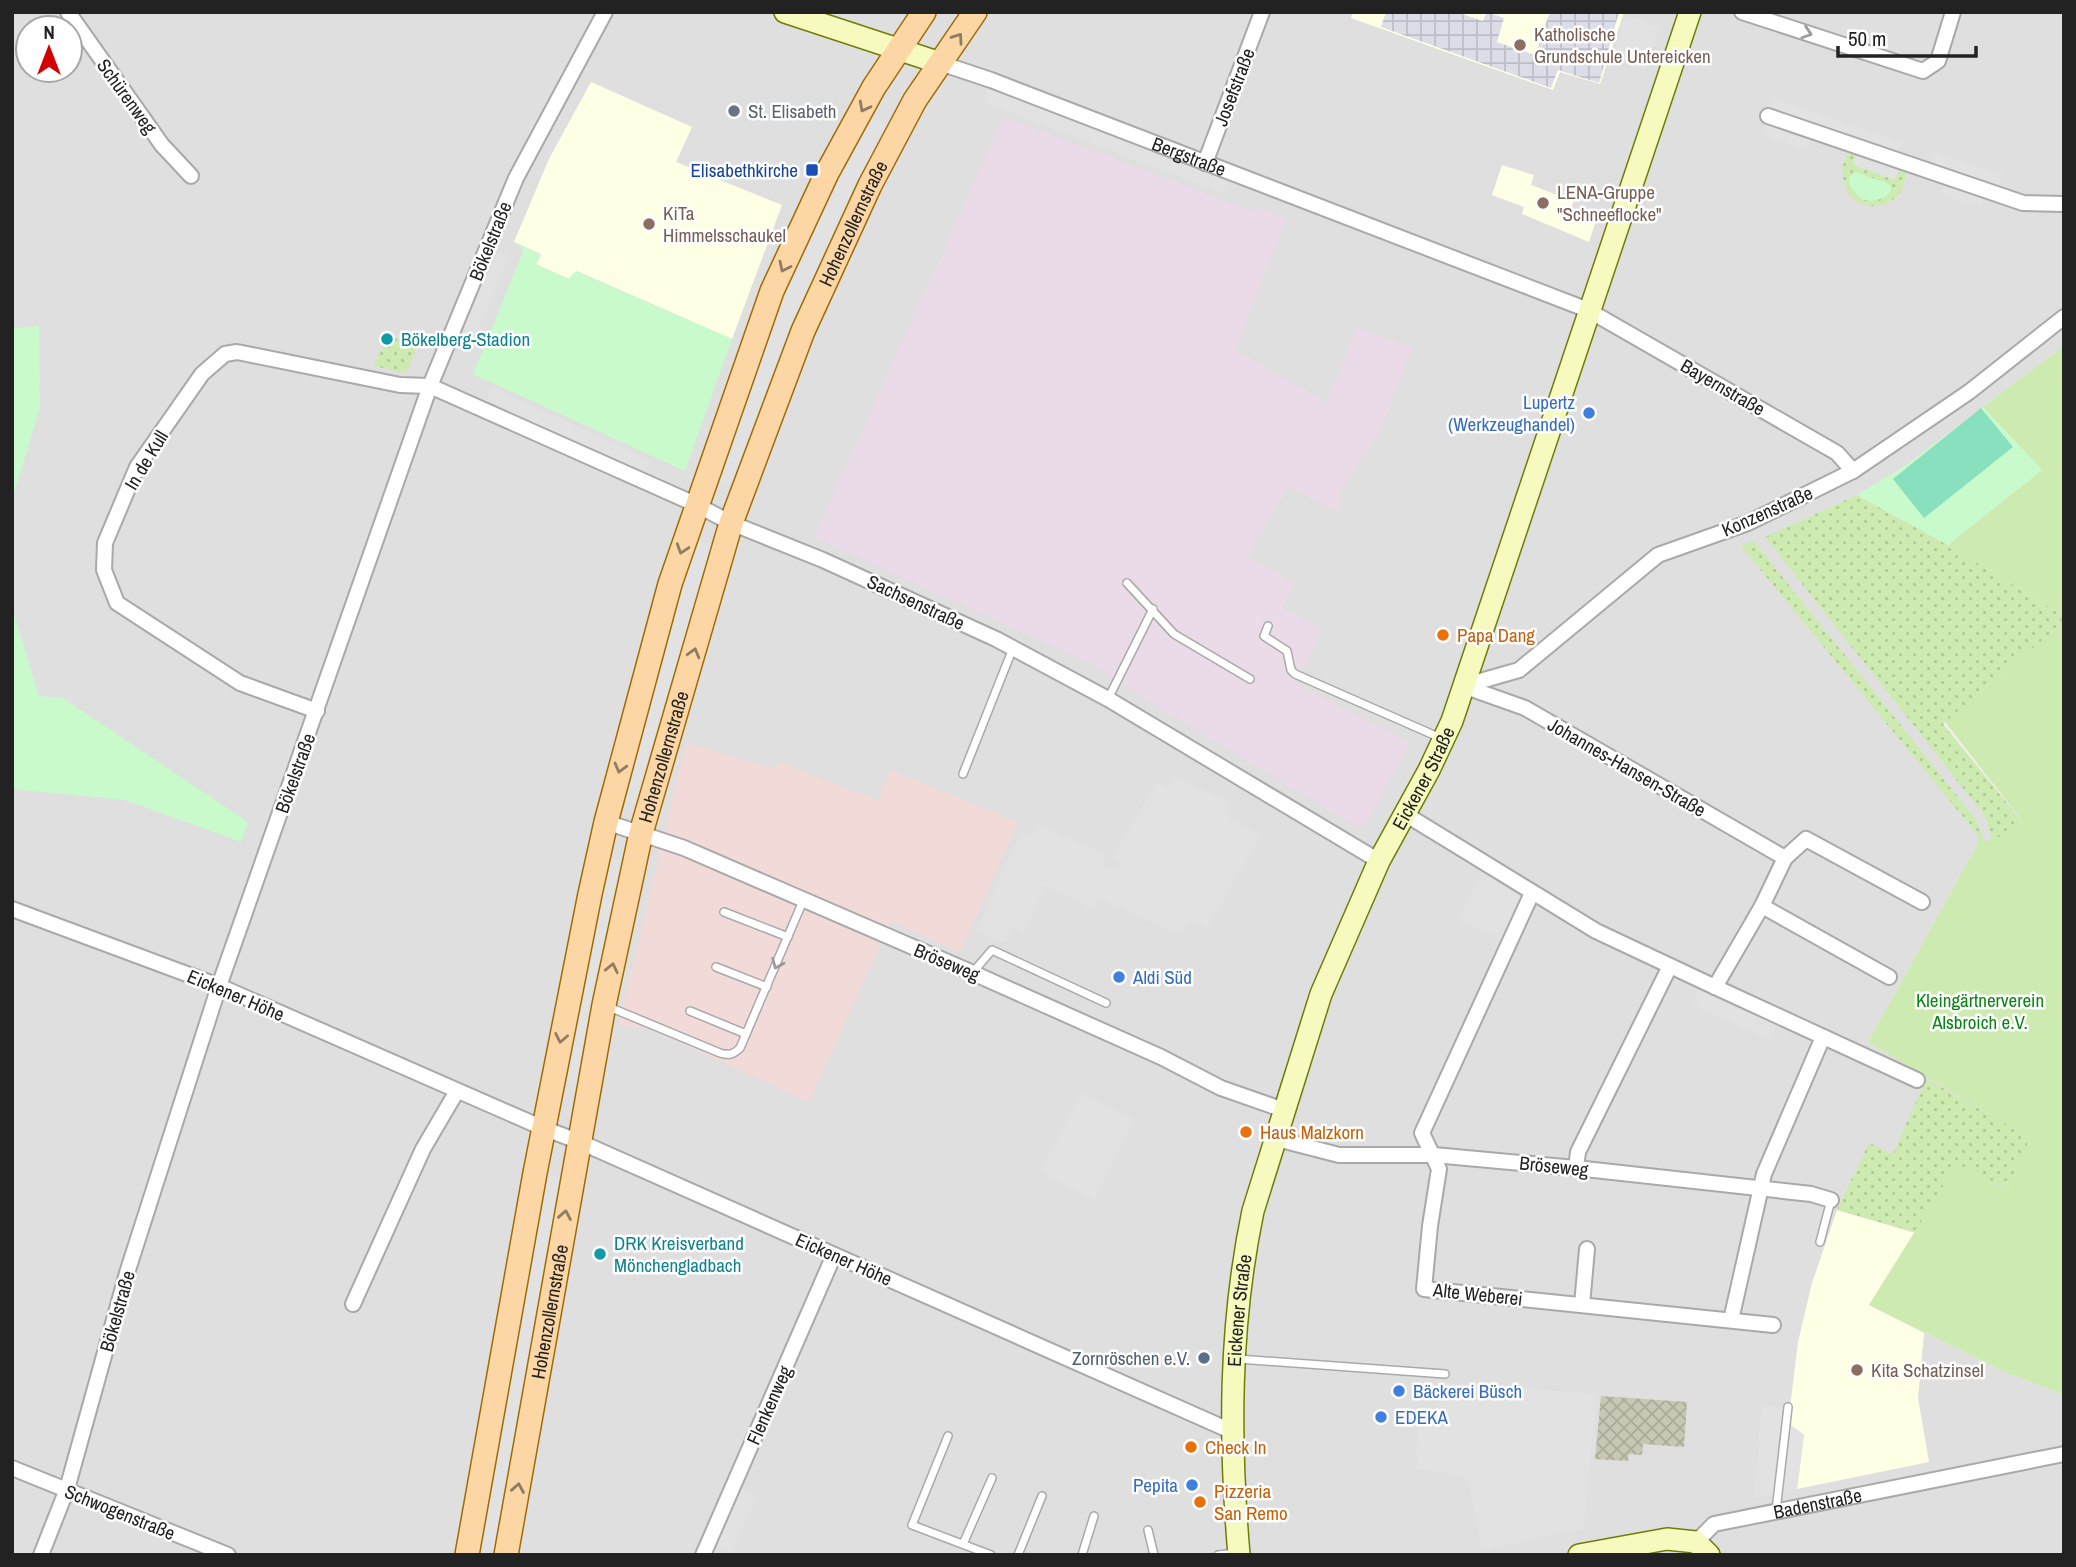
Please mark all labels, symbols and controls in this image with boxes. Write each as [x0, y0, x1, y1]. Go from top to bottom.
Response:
north arrow [14, 14, 84, 84]
scale bar [1838, 14, 1976, 58]
text: N [43, 19, 55, 45]
place label: Katholische Grundschule Untereicken [1534, 21, 1711, 69]
text: 50 m [1848, 24, 1886, 53]
one-way arrow [1800, 25, 1812, 39]
one-way arrow [950, 33, 962, 46]
marker: Katholische Grundschule Untereicken [1512, 37, 1528, 53]
street label: Josefstraße [1207, 44, 1261, 130]
street label: Schürenweg [91, 53, 163, 139]
place label: St. Elisabeth [748, 98, 836, 124]
one-way arrow [859, 99, 872, 112]
marker: St. Elisabeth [726, 103, 742, 119]
street label: Bergstraße [1148, 130, 1230, 182]
street label: Hohenzollernstraße [812, 156, 894, 291]
place label: Elisabethkirche [691, 157, 798, 183]
marker: Elisabethkirche [804, 162, 820, 178]
place label: LENA-Gruppe "Schneeflocke" [1557, 179, 1662, 227]
marker: LENA-Gruppe "Schneeflocke" [1535, 195, 1551, 211]
street label: Bökelstraße [462, 198, 518, 284]
place label: KiTa Himmelsschaukel [663, 200, 786, 248]
marker: KiTa Himmelsschaukel [641, 216, 657, 232]
one-way arrow [778, 259, 792, 272]
place label: Bökelberg-Stadion [401, 326, 530, 352]
marker: Bökelberg-Stadion [379, 331, 395, 347]
street label: Bayernstraße [1676, 352, 1770, 422]
place label: Lupertz (Werkzeughandel) [1448, 389, 1575, 437]
marker: Lupertz (Werkzeughandel) [1581, 405, 1597, 421]
street label: In de Kull [118, 425, 174, 495]
street label: Konzenstraße [1717, 479, 1817, 543]
one-way arrow [675, 543, 690, 555]
street label: Sachsenstraße [863, 568, 969, 636]
place label: Papa Dang [1457, 622, 1535, 648]
marker: Papa Dang [1435, 627, 1451, 643]
one-way arrow [685, 647, 700, 659]
street label: Hohenzollernstraße [632, 688, 695, 826]
street label: Johannes-Hansen-Straße [1543, 711, 1711, 823]
street label: Eickener Straße [1386, 722, 1461, 834]
street label: Bökelstraße [269, 729, 321, 817]
one-way arrow [614, 762, 628, 774]
street label: Bröseweg [910, 936, 984, 988]
one-way arrow [771, 957, 785, 969]
one-way arrow [603, 962, 618, 974]
street label: Eickener Höhe [183, 963, 289, 1027]
place label: Aldi Süd [1132, 964, 1192, 990]
marker: Aldi Süd [1111, 969, 1127, 985]
park label: Kleingärtnerverein Alsbroich e.V. [1916, 987, 2044, 1035]
one-way arrow [554, 1033, 569, 1044]
place label: Haus Malzkorn [1260, 1119, 1364, 1145]
marker: Haus Malzkorn [1238, 1124, 1254, 1140]
street label: Bröseweg [1518, 1149, 1590, 1183]
one-way arrow [557, 1209, 572, 1221]
street label: Eickener Höhe [792, 1226, 896, 1292]
place label: DRK Kreisverband Mönchengladbach [614, 1230, 744, 1278]
street label: Hohenzollernstraße [525, 1243, 574, 1381]
marker: DRK Kreisverband Mönchengladbach [592, 1246, 608, 1262]
street label: Eickener Straße [1221, 1252, 1258, 1367]
street label: Bökelstraße [93, 1267, 141, 1355]
street label: Alte Weberei [1431, 1276, 1524, 1312]
place label: Zornröschen e.V. [1072, 1345, 1190, 1371]
marker: Zornröschen e.V. [1196, 1350, 1212, 1366]
place label: Kita Schatzinsel [1871, 1357, 1984, 1383]
street label: Flenkenweg [740, 1361, 798, 1449]
marker: Kita Schatzinsel [1849, 1362, 1865, 1378]
place label: Bäckerei Büsch [1413, 1378, 1522, 1404]
marker: Bäckerei Büsch [1391, 1383, 1407, 1399]
place label: EDEKA [1395, 1404, 1448, 1430]
marker: EDEKA [1373, 1409, 1389, 1425]
place label: Check In [1205, 1434, 1266, 1460]
marker: Check In [1183, 1439, 1199, 1455]
place label: Pepita [1133, 1472, 1178, 1498]
marker: Pepita [1184, 1477, 1200, 1493]
street label: Schwogenstraße [61, 1478, 179, 1546]
place label: Pizzeria San Remo [1214, 1478, 1288, 1526]
one-way arrow [510, 1482, 525, 1494]
street label: Badenstraße [1771, 1482, 1864, 1525]
marker: Pizzeria San Remo [1192, 1494, 1208, 1510]

